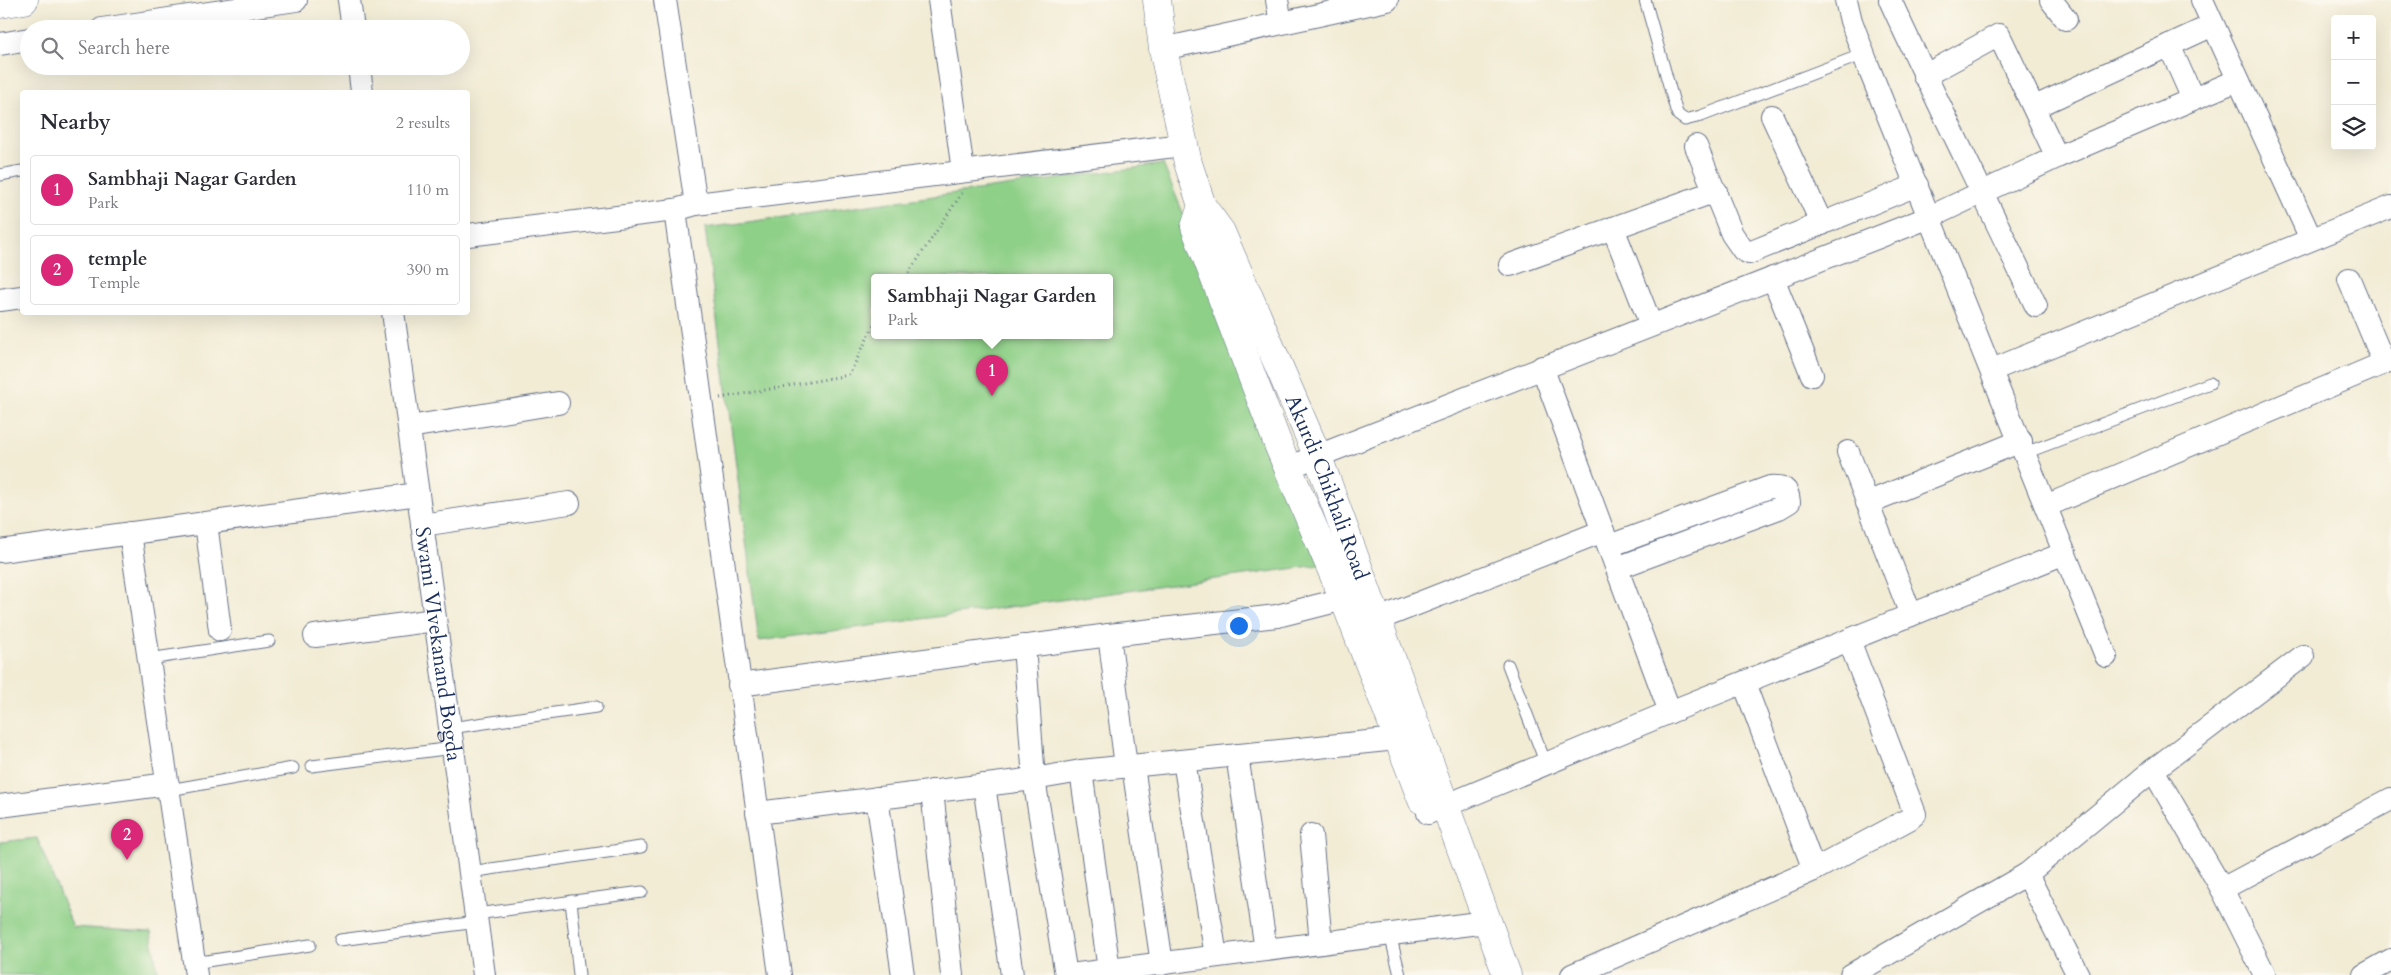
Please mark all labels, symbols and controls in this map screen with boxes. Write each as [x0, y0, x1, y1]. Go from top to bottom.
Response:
map controls [2331, 15, 2376, 150]
button: + [2331, 15, 2376, 60]
search box [20, 20, 470, 75]
icon: search [38, 34, 66, 62]
text: Search here [78, 35, 170, 61]
button: − [2331, 60, 2376, 105]
button: layers [2331, 105, 2376, 150]
text: Nearby [40, 108, 111, 137]
text: 2 results [396, 112, 450, 134]
text: Sambhaji Nagar Garden [88, 166, 297, 192]
text: 1 [53, 179, 61, 201]
text: 110 m [407, 179, 449, 201]
text: Park [88, 192, 119, 214]
text: temple [88, 246, 147, 272]
text: 2 [53, 259, 61, 281]
text: 390 m [407, 259, 449, 281]
text: Temple [88, 272, 140, 294]
popup [871, 274, 1113, 339]
text: Sambhaji Nagar Garden [888, 283, 1096, 309]
text: Park [888, 309, 918, 331]
pin: 1 [976, 355, 1008, 396]
street label: Akurdi Chikhali Road [1278, 390, 1376, 584]
street label: Swami VIvekanand Bogda [408, 525, 468, 763]
your location [1226, 613, 1252, 639]
pin: 2 [111, 819, 143, 860]

